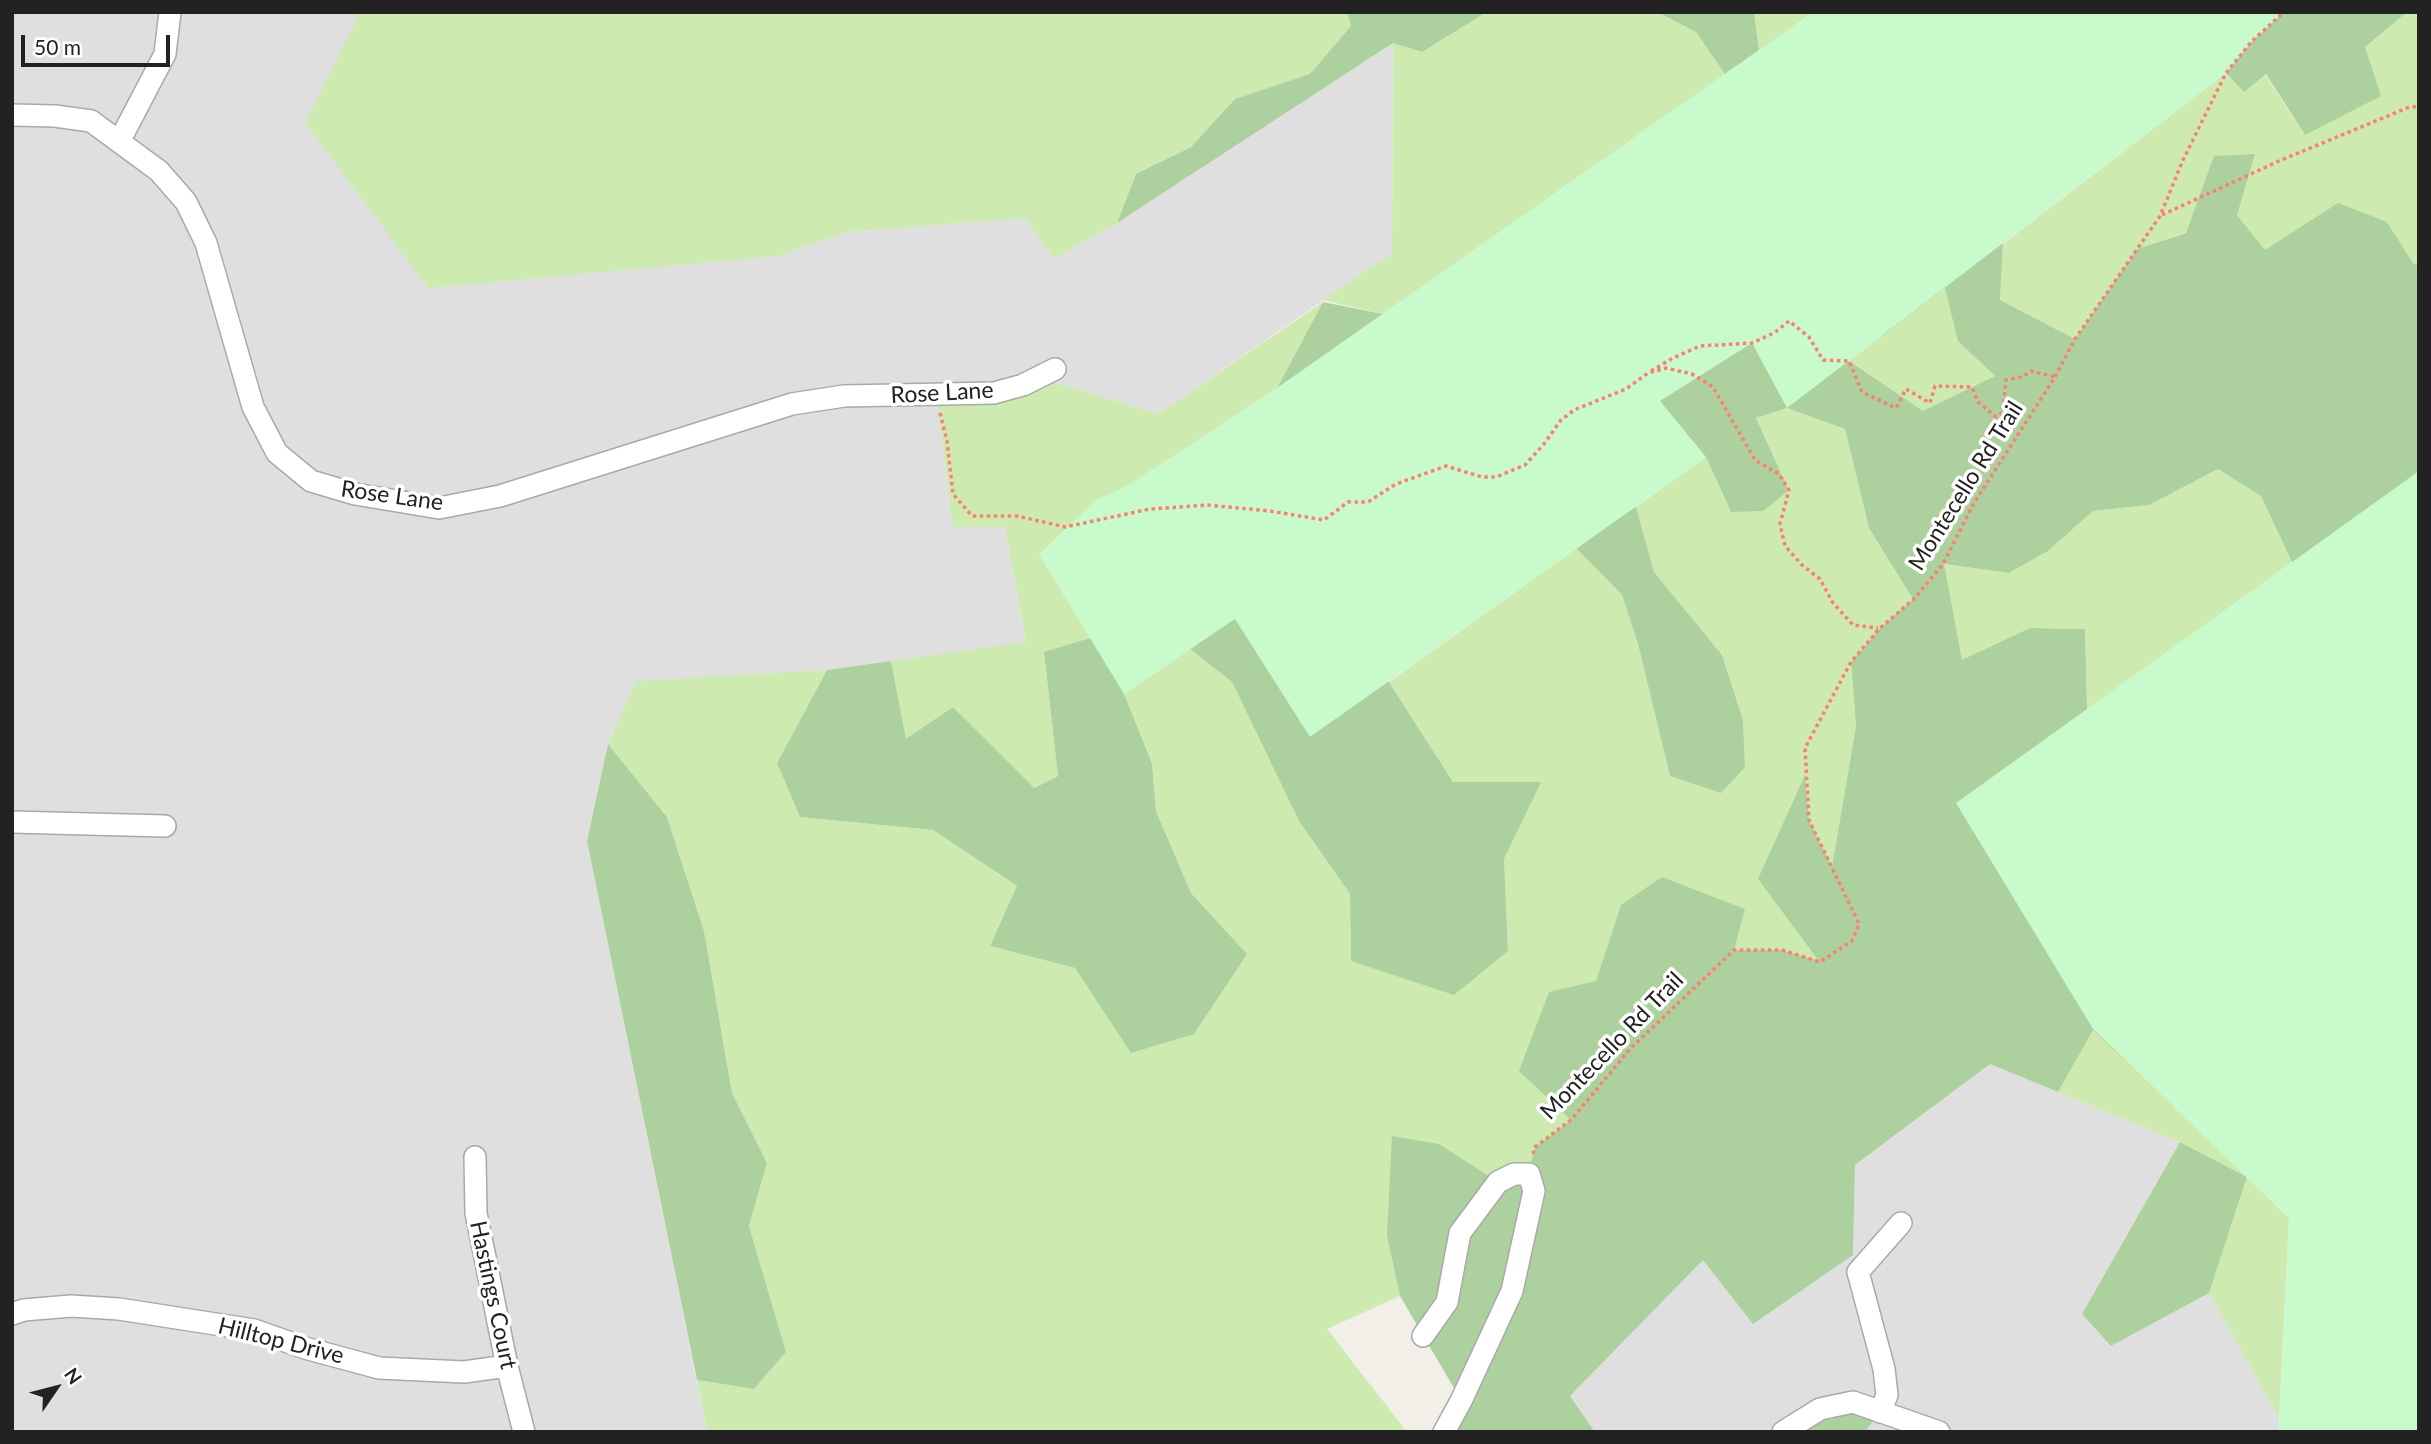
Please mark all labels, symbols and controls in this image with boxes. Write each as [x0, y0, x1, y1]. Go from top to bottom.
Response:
scale bar [24, 21, 173, 65]
text: 50 m [34, 34, 81, 59]
street label: Rose Lane [890, 377, 994, 409]
street label: Montecello Rd Trail [1903, 396, 2029, 576]
street label: Rose Lane [339, 475, 445, 517]
street label: Montecello Rd Trail [1535, 967, 1689, 1125]
street label: Hastings Court [464, 1218, 522, 1372]
street label: Hilltop Drive [215, 1312, 347, 1370]
north arrow [21, 1353, 91, 1423]
text: N [60, 1363, 87, 1388]

